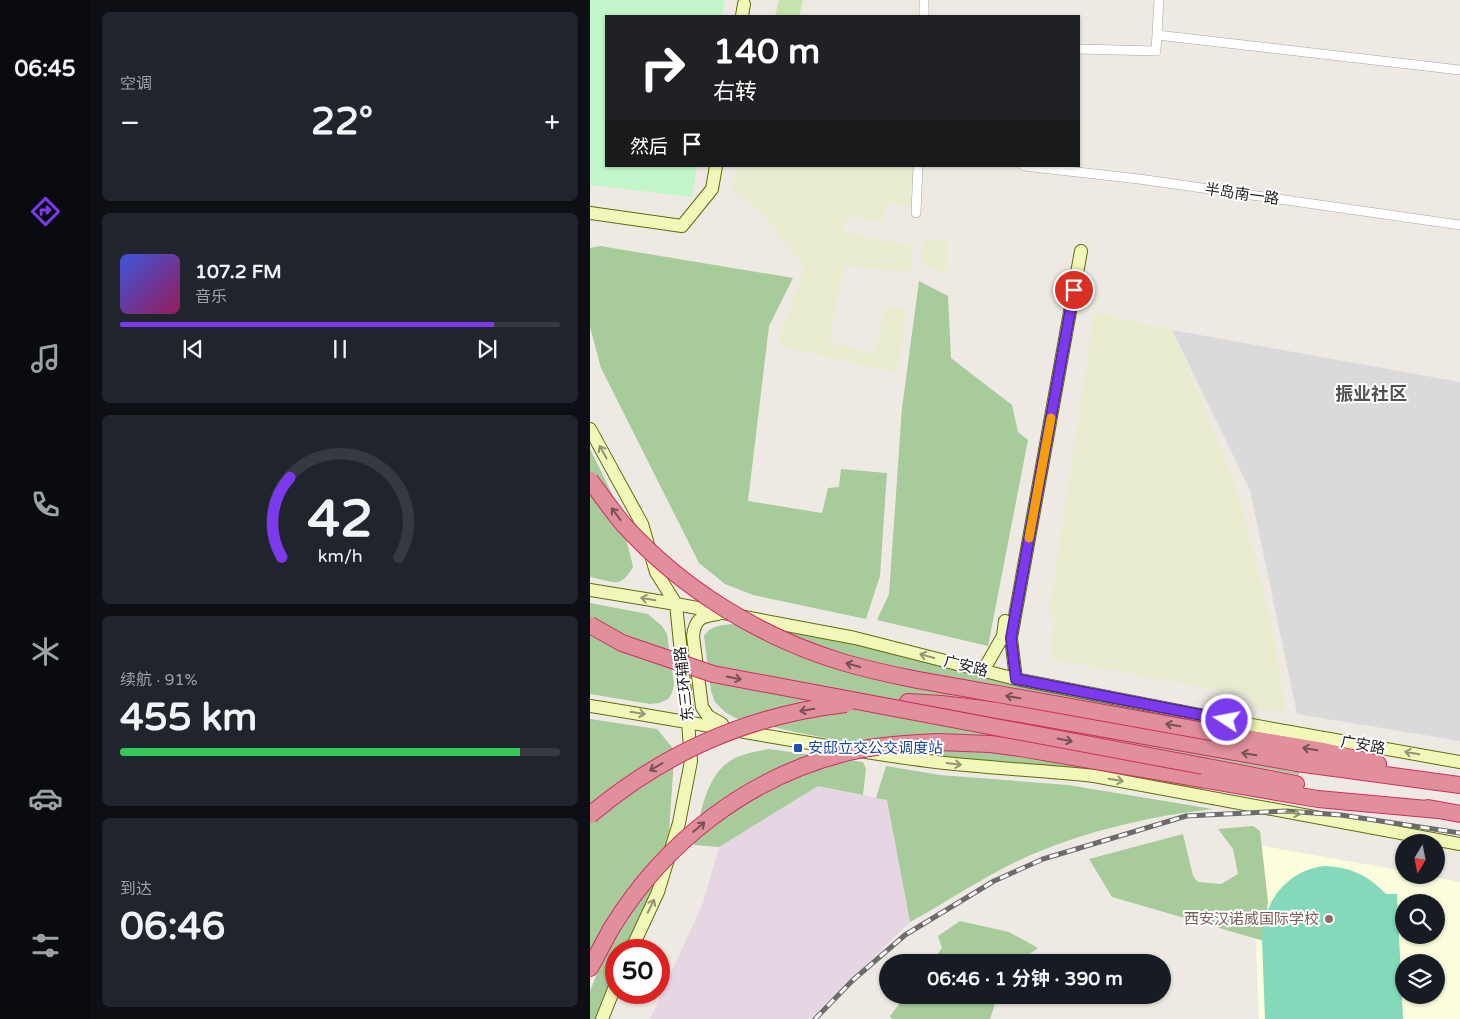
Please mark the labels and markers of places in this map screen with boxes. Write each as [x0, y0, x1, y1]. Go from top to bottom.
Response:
pin [1053, 269, 1095, 311]
place label: 安邸立交公交调度站 [808, 739, 943, 757]
marker: 安邸立交公交调度站 [792, 742, 804, 754]
place label: 西安汉诺威国际学校 [1184, 910, 1319, 928]
marker: 西安汉诺威国际学校 [1323, 913, 1335, 925]

